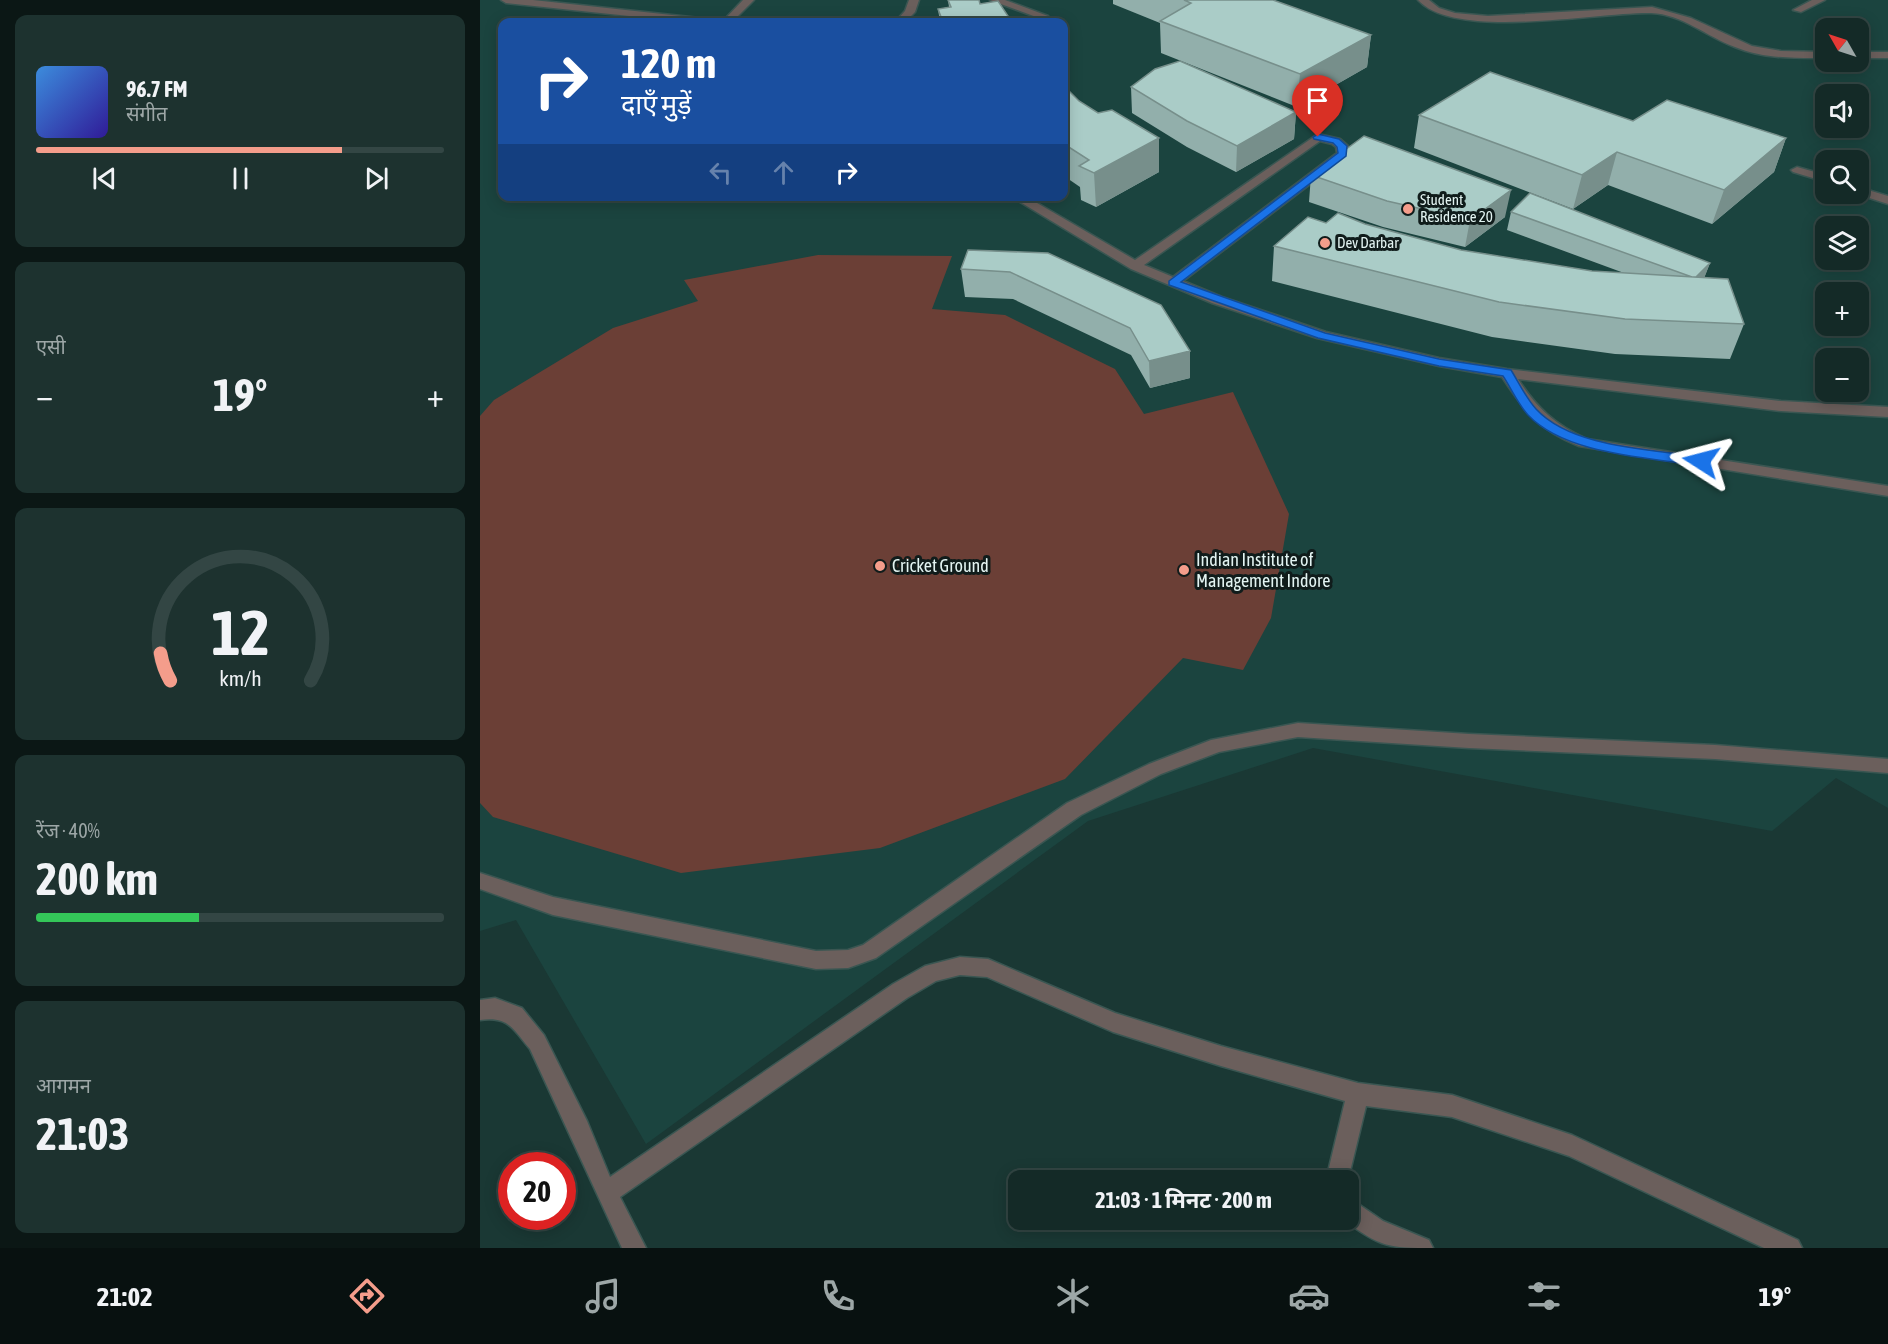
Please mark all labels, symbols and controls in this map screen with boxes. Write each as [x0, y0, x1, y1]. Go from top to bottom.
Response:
north arrow [1815, 18, 1869, 72]
map controls [1815, 18, 1869, 402]
text: 120 m [621, 39, 716, 87]
icon: right [522, 42, 600, 120]
pin [1292, 75, 1343, 137]
text: 96.7 FM [126, 76, 188, 102]
icon: arrive [1301, 84, 1334, 117]
button: sound [1815, 84, 1869, 138]
text: दाएँ मुड़ें [621, 89, 692, 120]
text: संगीत [126, 102, 167, 125]
button: search [1815, 150, 1869, 204]
icon: left [704, 156, 737, 189]
icon: ahead [767, 156, 800, 189]
icon: right [830, 156, 863, 189]
icon: previous [88, 162, 121, 195]
icon: pause [224, 162, 257, 195]
icon: next [360, 162, 393, 195]
place label: Student Residence 20 [1420, 191, 1493, 225]
marker: Student Residence 20 [1401, 202, 1415, 216]
button: layers [1815, 216, 1869, 270]
place label: Dev Darbar [1337, 234, 1399, 251]
marker: Dev Darbar [1318, 236, 1332, 250]
button: + [1815, 282, 1869, 336]
text: एसी [36, 335, 66, 358]
button: − [1815, 348, 1869, 402]
text: 19° [213, 369, 267, 421]
text: − [36, 376, 53, 414]
text: + [427, 376, 444, 414]
position arrow [1669, 429, 1733, 493]
place label: Indian Institute of Management Indore [1196, 549, 1330, 591]
place label: Cricket Ground [892, 555, 989, 576]
marker: Cricket Ground [873, 559, 887, 573]
marker: Indian Institute of Management Indore [1177, 563, 1191, 577]
text: 12 [211, 597, 269, 668]
text: km/h [219, 666, 261, 691]
text: रेंज · 40% [36, 819, 100, 842]
text: 200 km [36, 853, 158, 905]
text: आगमन [36, 1074, 91, 1097]
text: 21:03 [36, 1108, 130, 1160]
speed limit sign: 20 [498, 1152, 576, 1230]
text: 21:03 · 1 मिनट · 200 m [1095, 1187, 1272, 1213]
icon: directions [346, 1275, 388, 1317]
icon: music [582, 1275, 624, 1317]
icon: phone [817, 1275, 859, 1317]
icon: climate [1052, 1275, 1094, 1317]
icon: car [1288, 1275, 1330, 1317]
icon: filters [1523, 1275, 1565, 1317]
text: 21:02 [97, 1281, 153, 1312]
text: 19° [1758, 1281, 1791, 1312]

